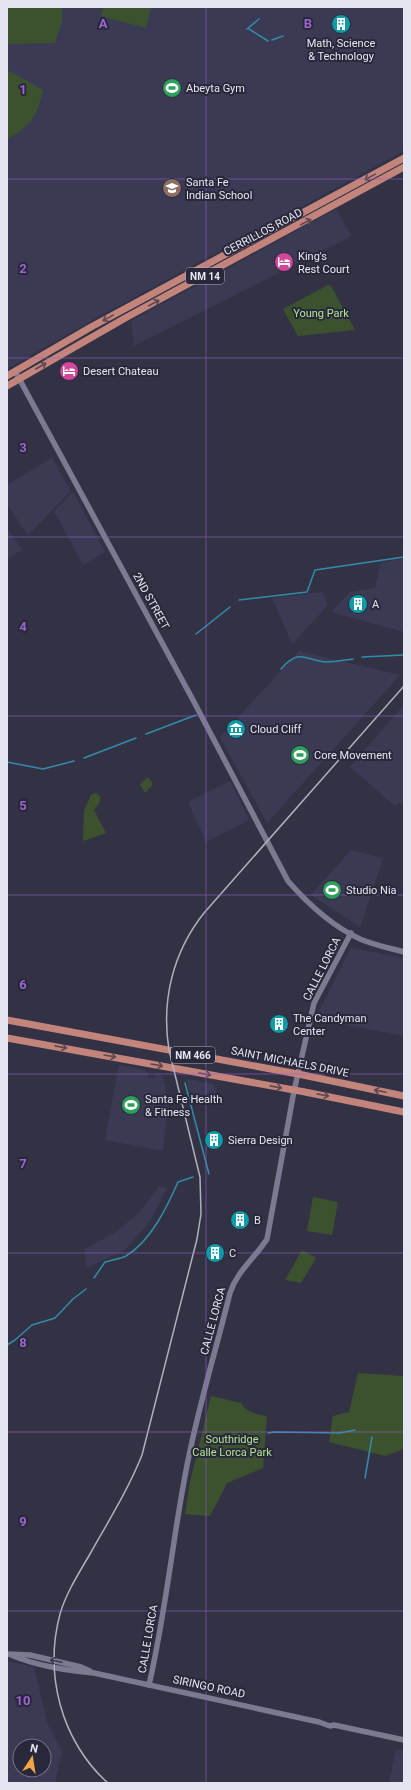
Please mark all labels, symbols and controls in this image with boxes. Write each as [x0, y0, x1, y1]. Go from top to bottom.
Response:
building icon: Math, Science & Technology [330, 13, 352, 35]
text: A [99, 16, 108, 31]
text: B [304, 16, 312, 31]
place label: Math, Science & Technology [307, 37, 375, 63]
sports icon: Abeyta Gym [161, 77, 183, 99]
text: 1 [19, 82, 27, 97]
place label: Abeyta Gym [186, 82, 245, 95]
one-way arrow [364, 173, 376, 181]
place label: Santa Fe Indian School [186, 176, 252, 202]
school or university icon: Santa Fe Indian School [161, 177, 183, 199]
street label: CERRILLOS ROAD [222, 206, 304, 258]
one-way arrow [299, 217, 311, 225]
place label: King's Rest Court [298, 250, 350, 276]
hotel icon: King's Rest Court [273, 251, 295, 273]
text: 2 [19, 261, 27, 276]
road number: NM 14 [186, 268, 224, 284]
one-way arrow [148, 299, 160, 307]
park label: Young Park [293, 307, 349, 320]
one-way arrow [102, 315, 114, 323]
hotel icon: Desert Chateau [58, 360, 80, 382]
one-way arrow [35, 362, 47, 370]
place label: Desert Chateau [83, 365, 159, 378]
text: 3 [19, 440, 27, 455]
street label: 2ND STREET [130, 570, 172, 632]
building icon: A [347, 593, 369, 615]
place label: A [372, 598, 380, 611]
text: 4 [19, 619, 27, 634]
museum icon: Cloud Cliff [225, 718, 247, 740]
place label: Cloud Cliff [250, 723, 301, 736]
sports icon: Core Movement [289, 744, 311, 766]
place label: Core Movement [314, 749, 392, 762]
text: 5 [19, 798, 27, 813]
sports icon: Studio Nia [321, 879, 343, 901]
place label: Studio Nia [346, 884, 397, 897]
street label: CALLE LORCA [300, 934, 344, 1003]
text: 6 [19, 977, 27, 992]
place label: The Candyman Center [293, 1012, 367, 1038]
building icon: The Candyman Center [268, 1013, 290, 1035]
one-way arrow [54, 1044, 67, 1052]
street label: SAINT MICHAELS DRIVE [230, 1044, 350, 1080]
road number: NM 466 [171, 1047, 215, 1063]
one-way arrow [103, 1053, 116, 1061]
one-way arrow [150, 1061, 163, 1069]
one-way arrow [198, 1070, 211, 1078]
one-way arrow [269, 1083, 282, 1091]
one-way arrow [374, 1086, 387, 1094]
one-way arrow [316, 1092, 329, 1100]
place label: Santa Fe Health & Fitness [145, 1093, 222, 1119]
sports icon: Santa Fe Health & Fitness [120, 1094, 142, 1116]
building icon: Sierra Design [203, 1129, 225, 1151]
place label: Sierra Design [228, 1134, 293, 1147]
text: 7 [19, 1156, 27, 1171]
building icon: B [229, 1209, 251, 1231]
place label: B [254, 1214, 261, 1227]
building icon: C [204, 1242, 226, 1264]
place label: C [229, 1247, 236, 1260]
street label: CALLE LORCA [198, 1285, 228, 1356]
text: 8 [19, 1335, 27, 1350]
park label: Southridge Calle Lorca Park [192, 1433, 272, 1459]
text: 9 [19, 1514, 27, 1529]
street label: CALLE LORCA [136, 1603, 161, 1674]
one-way arrow [50, 1657, 63, 1665]
street label: SIRINGO ROAD [172, 1673, 246, 1701]
text: 10 [16, 1693, 30, 1708]
north arrow [12, 1738, 52, 1778]
text: N [29, 1742, 39, 1756]

